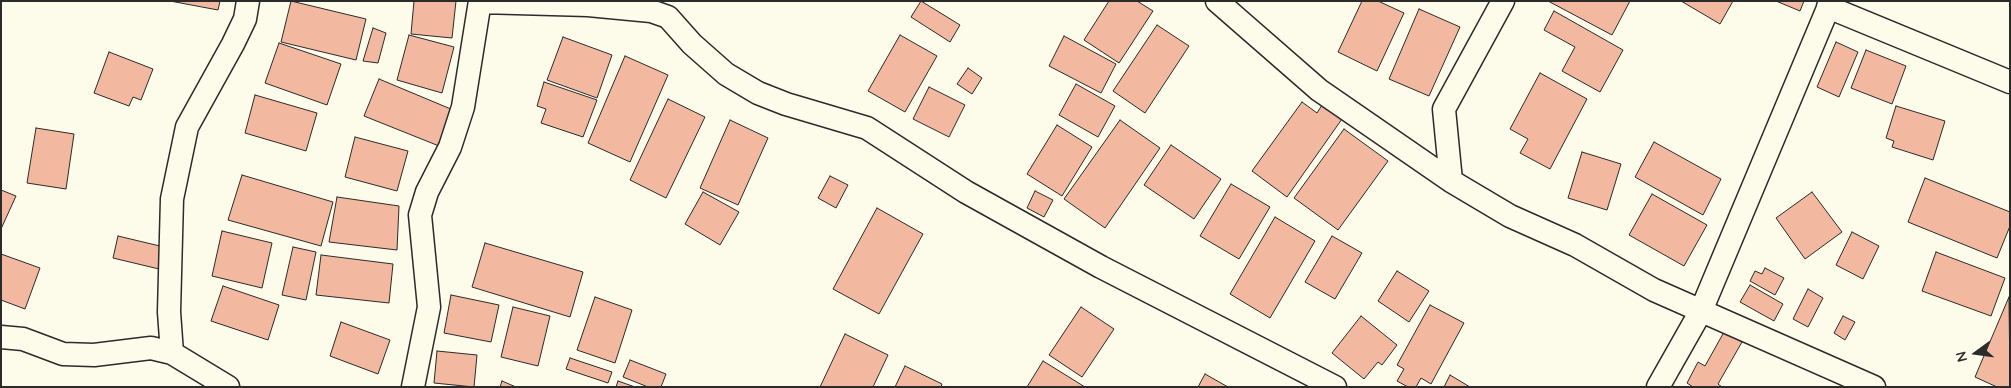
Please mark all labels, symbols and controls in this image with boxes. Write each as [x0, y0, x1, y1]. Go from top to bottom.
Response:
north arrow [1951, 328, 2001, 378]
text: N [1951, 349, 1971, 364]

